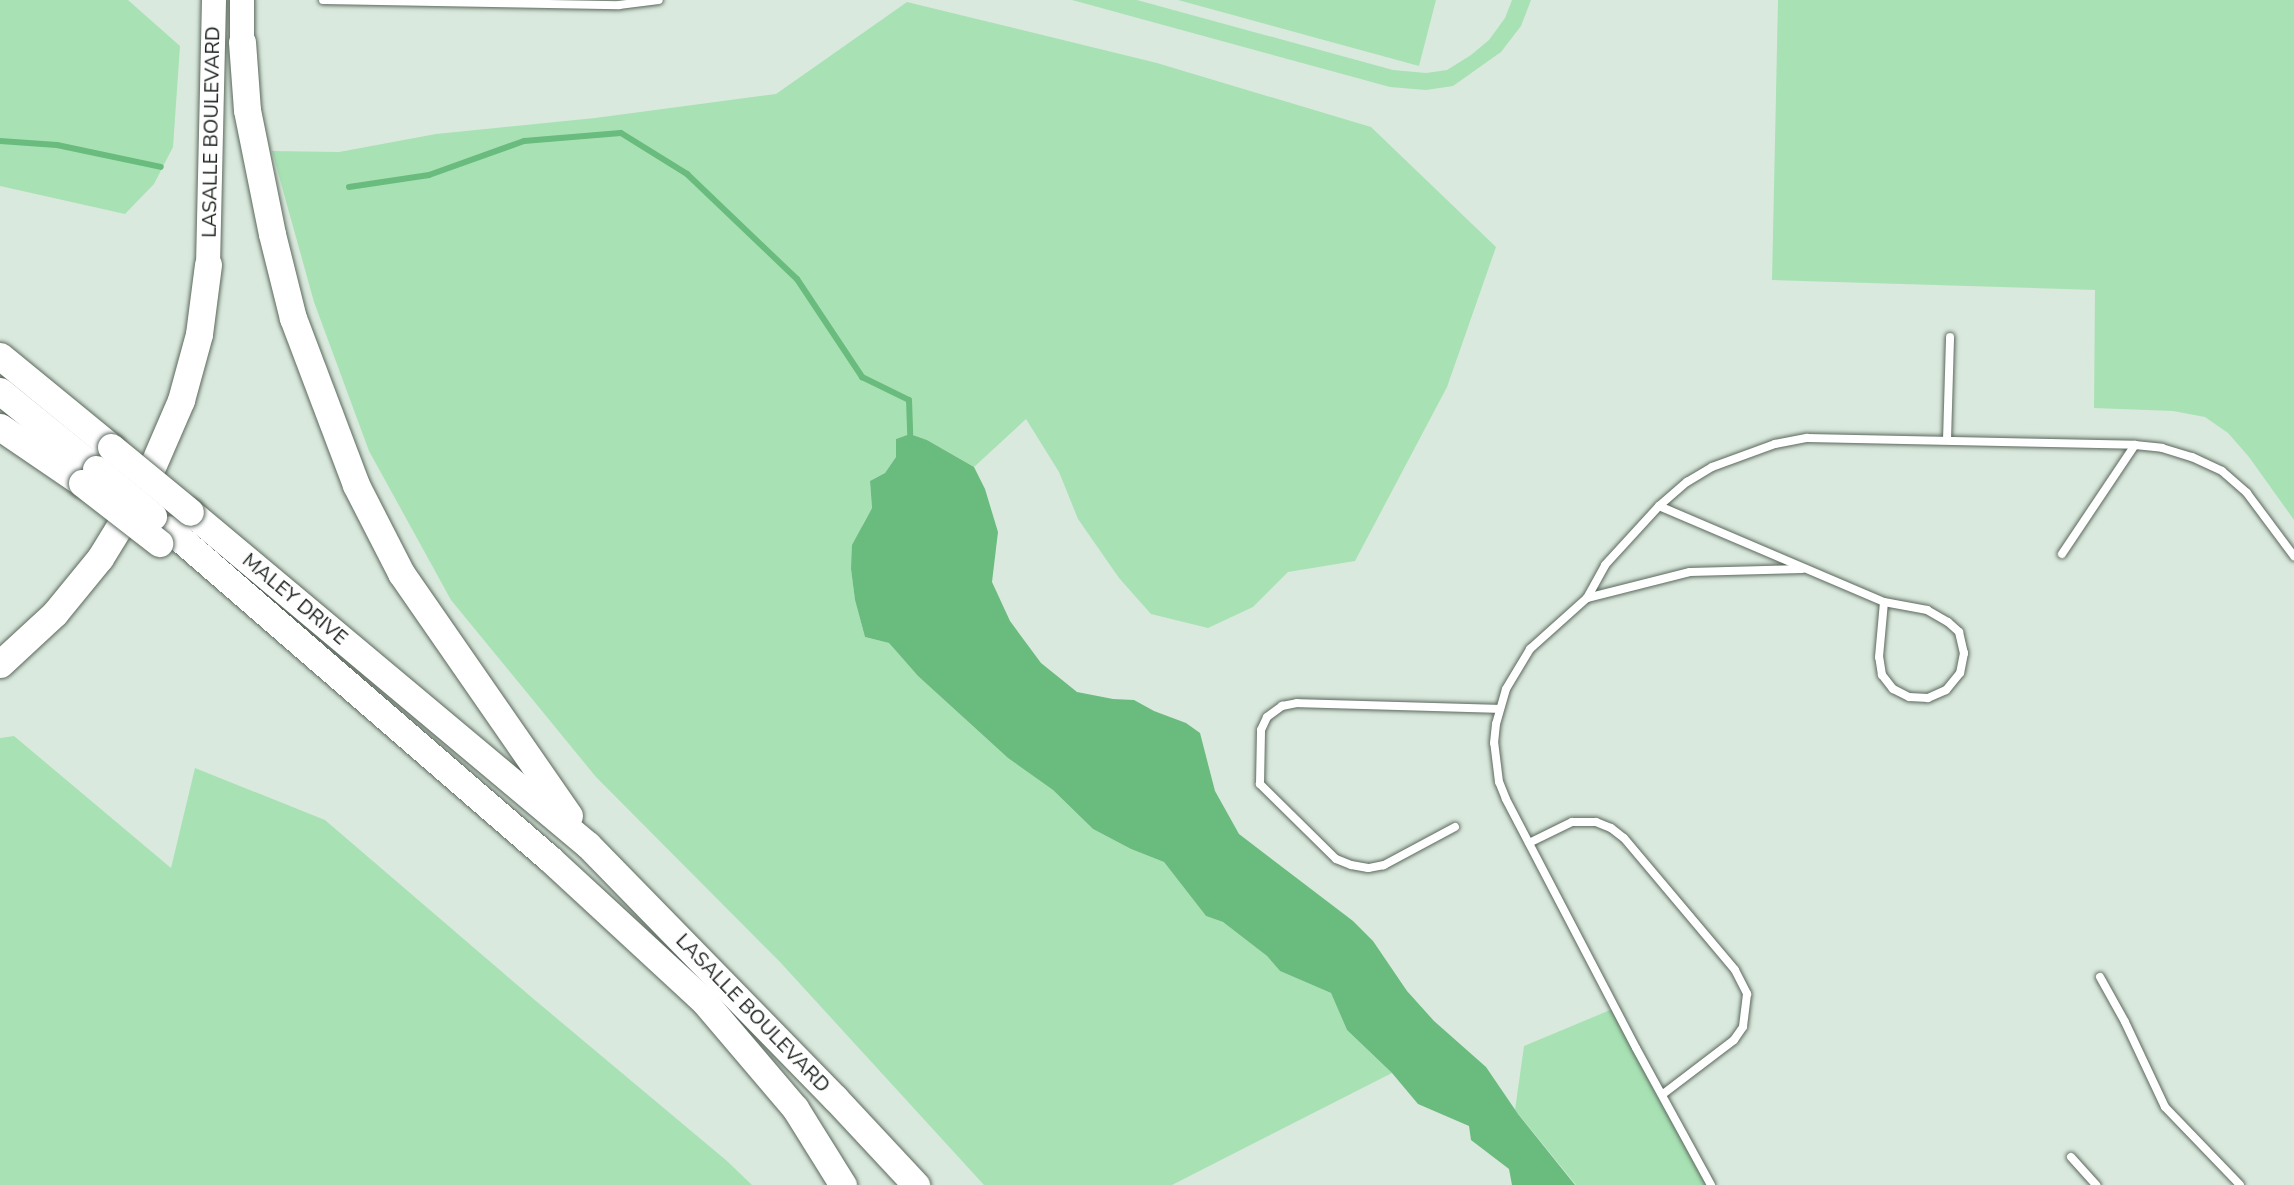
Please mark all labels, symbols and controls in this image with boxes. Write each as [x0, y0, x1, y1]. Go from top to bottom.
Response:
street label: LASALLE BOULEVARD [197, 26, 225, 238]
street label: MALEY DRIVE [238, 548, 352, 650]
street label: LASALLE BOULEVARD [671, 929, 835, 1097]

